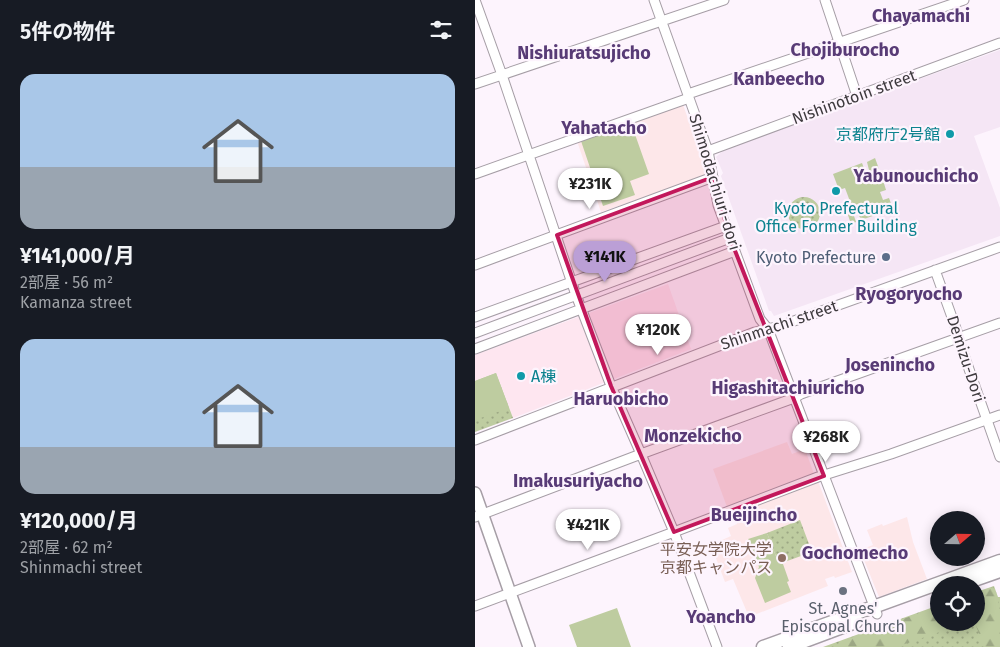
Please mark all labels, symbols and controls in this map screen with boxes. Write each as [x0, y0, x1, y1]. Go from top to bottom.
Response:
district label: Chayamachi [872, 5, 970, 27]
icon: filters [427, 16, 455, 44]
text: 5件の物件 [20, 19, 115, 45]
district label: Chojiburocho [791, 39, 899, 61]
district label: Nishiuratsujicho [517, 42, 651, 64]
street label: Nishinotoin street [789, 66, 919, 128]
district label: Kanbeecho [733, 68, 825, 90]
icon: home [193, 106, 283, 196]
street label: Shimodachiuri-dori [685, 112, 745, 252]
district label: Yahatacho [560, 117, 647, 139]
place label: 京都府庁2号館 [836, 125, 940, 144]
marker: 京都府庁2号館 [944, 128, 956, 140]
district label: Yabunouchicho [853, 165, 978, 187]
pin: ¥231K [555, 168, 625, 210]
text: ¥231K [569, 174, 611, 193]
marker: Kyoto Prefectural Office Former Building [830, 185, 842, 197]
place label: Kyoto Prefectural Office Former Building [755, 199, 917, 236]
pin: ¥141K [570, 240, 640, 283]
text: ¥141,000/月 [20, 243, 135, 269]
text: ¥141K [584, 247, 626, 266]
place label: Kyoto Prefecture [756, 248, 876, 267]
marker: Kyoto Prefecture [880, 251, 892, 263]
text: 2部屋 · 56 m² [20, 273, 113, 292]
district label: Ryogoryocho [855, 283, 963, 305]
text: Kamanza street [20, 293, 132, 312]
street label: Shinmachi street [718, 296, 840, 354]
street label: Demizu-Dori [943, 313, 989, 405]
pin: ¥120K [623, 314, 693, 356]
text: ¥120K [636, 320, 680, 339]
district label: Josenincho [844, 354, 935, 376]
place label: A棟 [531, 367, 556, 386]
marker: A棟 [515, 370, 527, 382]
icon: home [193, 371, 283, 461]
district label: Higashitachiuricho [711, 377, 865, 399]
district label: Haruobicho [573, 388, 669, 410]
pin: ¥268K [791, 420, 861, 463]
district label: Monzekicho [644, 425, 742, 447]
text: ¥268K [803, 427, 849, 446]
district label: Imakusuriyacho [513, 470, 643, 492]
district label: Bueijincho [711, 504, 797, 526]
text: ¥120,000/月 [20, 508, 138, 534]
pin: ¥421K [553, 508, 623, 551]
north arrow [930, 511, 985, 566]
map controls [930, 511, 985, 631]
text: ¥421K [567, 515, 609, 534]
text: 2部屋 · 62 m² [20, 538, 113, 557]
place label: 平安女学院大学 京都キャンパス [660, 540, 772, 577]
district label: Gochomecho [802, 542, 908, 564]
marker: 平安女学院大学 京都キャンパス [776, 552, 788, 564]
text: Shinmachi street [20, 558, 142, 577]
button: locate [930, 576, 985, 631]
marker: St. Agnes' Episcopal Church [837, 585, 849, 597]
place label: St. Agnes' Episcopal Church [781, 599, 905, 636]
district label: Yoancho [685, 606, 756, 628]

